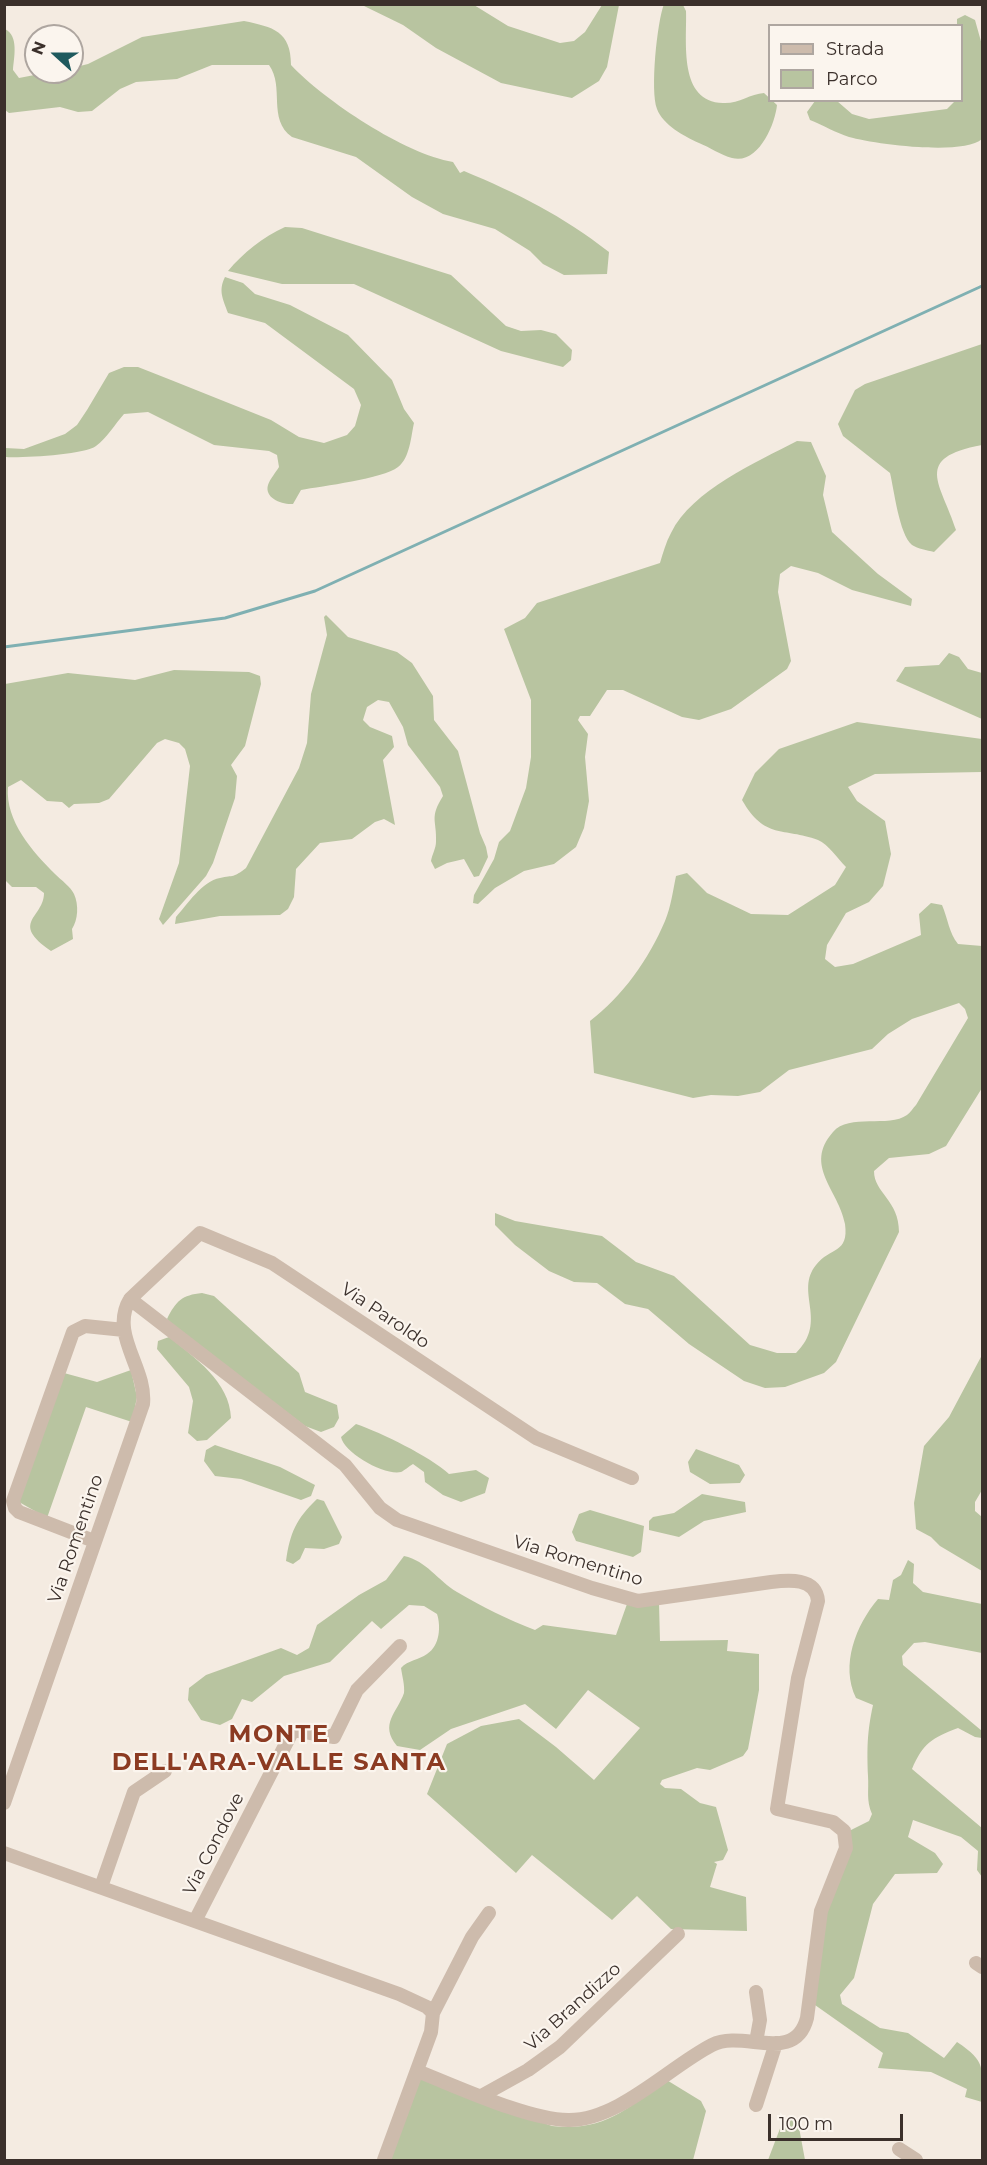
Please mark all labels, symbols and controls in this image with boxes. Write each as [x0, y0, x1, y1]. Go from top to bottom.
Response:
north arrow [24, 24, 84, 84]
legend [768, 24, 963, 102]
text: Strada [826, 38, 884, 60]
text: N [27, 39, 50, 58]
text: Parco [826, 68, 878, 90]
street label: Via Paroldo [337, 1278, 433, 1354]
street label: Via Romentino [44, 1472, 108, 1606]
street label: Via Romentino [511, 1531, 645, 1591]
district label: MONTE DELL'ARA-VALLE SANTA [112, 1721, 446, 1777]
street label: Via Condove [179, 1789, 249, 1899]
street label: Via Brandizzo [521, 1958, 625, 2056]
scale bar [771, 2102, 906, 2140]
text: 100 m [779, 2113, 833, 2135]

